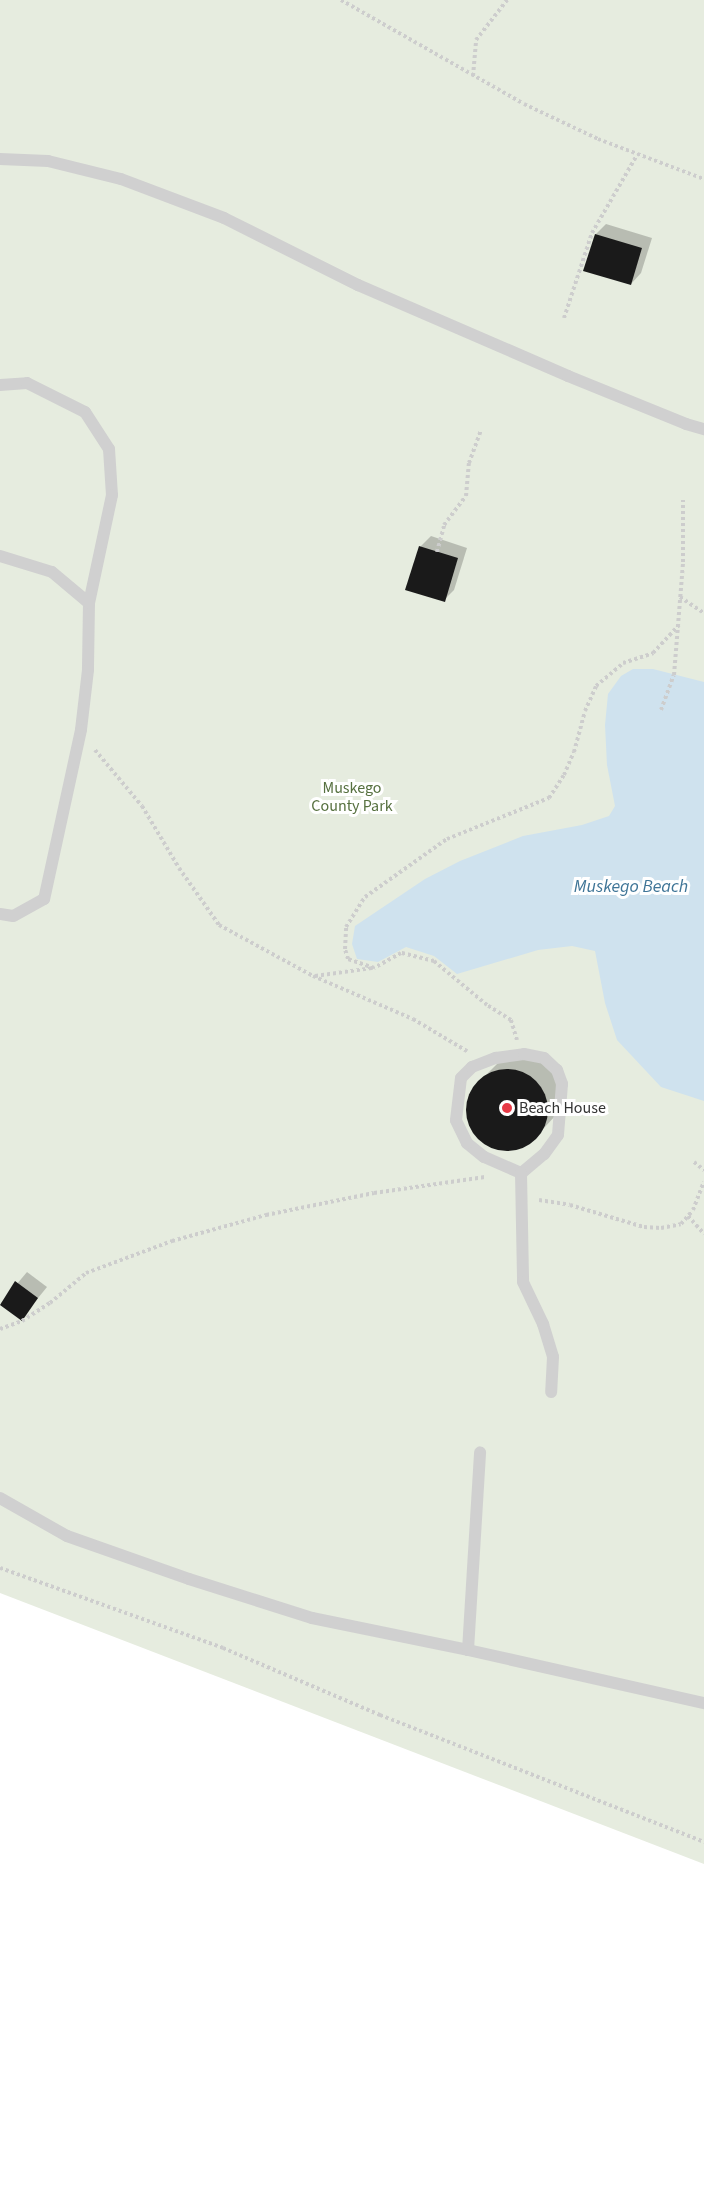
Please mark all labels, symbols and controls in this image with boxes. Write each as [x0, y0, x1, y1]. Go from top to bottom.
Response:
park label: Muskego County Park [311, 778, 393, 816]
water label: Muskego Beach [574, 876, 688, 898]
place label: Beach House [519, 1098, 606, 1118]
marker: Beach House [500, 1101, 514, 1115]

